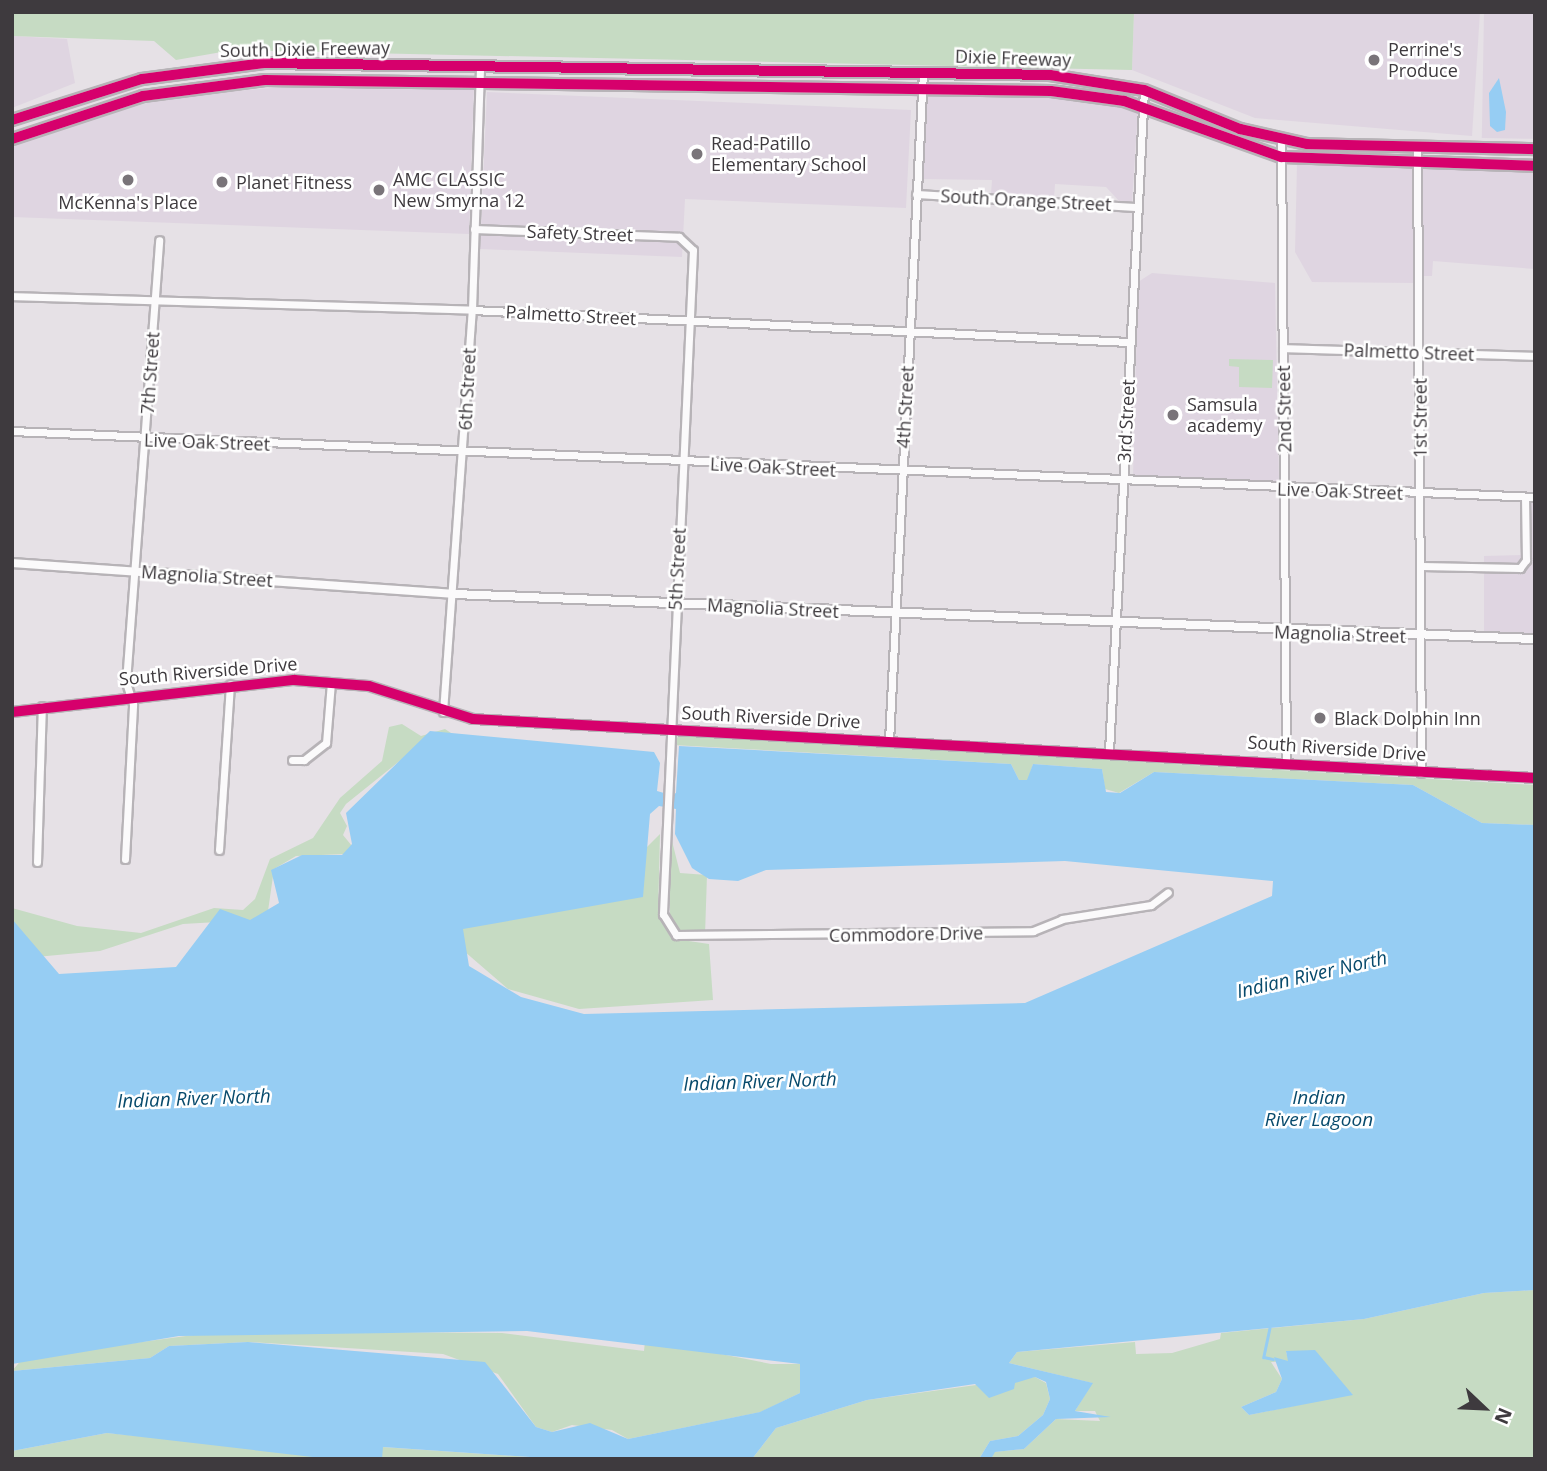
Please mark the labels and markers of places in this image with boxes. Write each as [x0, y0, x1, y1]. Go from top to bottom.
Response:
place label: Perrine's Produce [1388, 39, 1462, 82]
marker: Perrine's Produce [1366, 52, 1382, 68]
place label: Read-Patillo Elementary School [711, 133, 867, 176]
marker: Read-Patillo Elementary School [689, 146, 705, 162]
place label: AMC CLASSIC New Smyrna 12 [393, 169, 524, 212]
place label: Planet Fitness [236, 171, 352, 193]
marker: McKenna's Place [120, 172, 136, 188]
marker: Planet Fitness [214, 174, 230, 190]
marker: AMC CLASSIC New Smyrna 12 [371, 182, 387, 198]
place label: McKenna's Place [58, 191, 198, 213]
place label: Samsula academy [1187, 394, 1262, 436]
marker: Samsula academy [1165, 407, 1181, 423]
place label: Black Dolphin Inn [1334, 707, 1481, 729]
marker: Black Dolphin Inn [1312, 710, 1328, 726]

